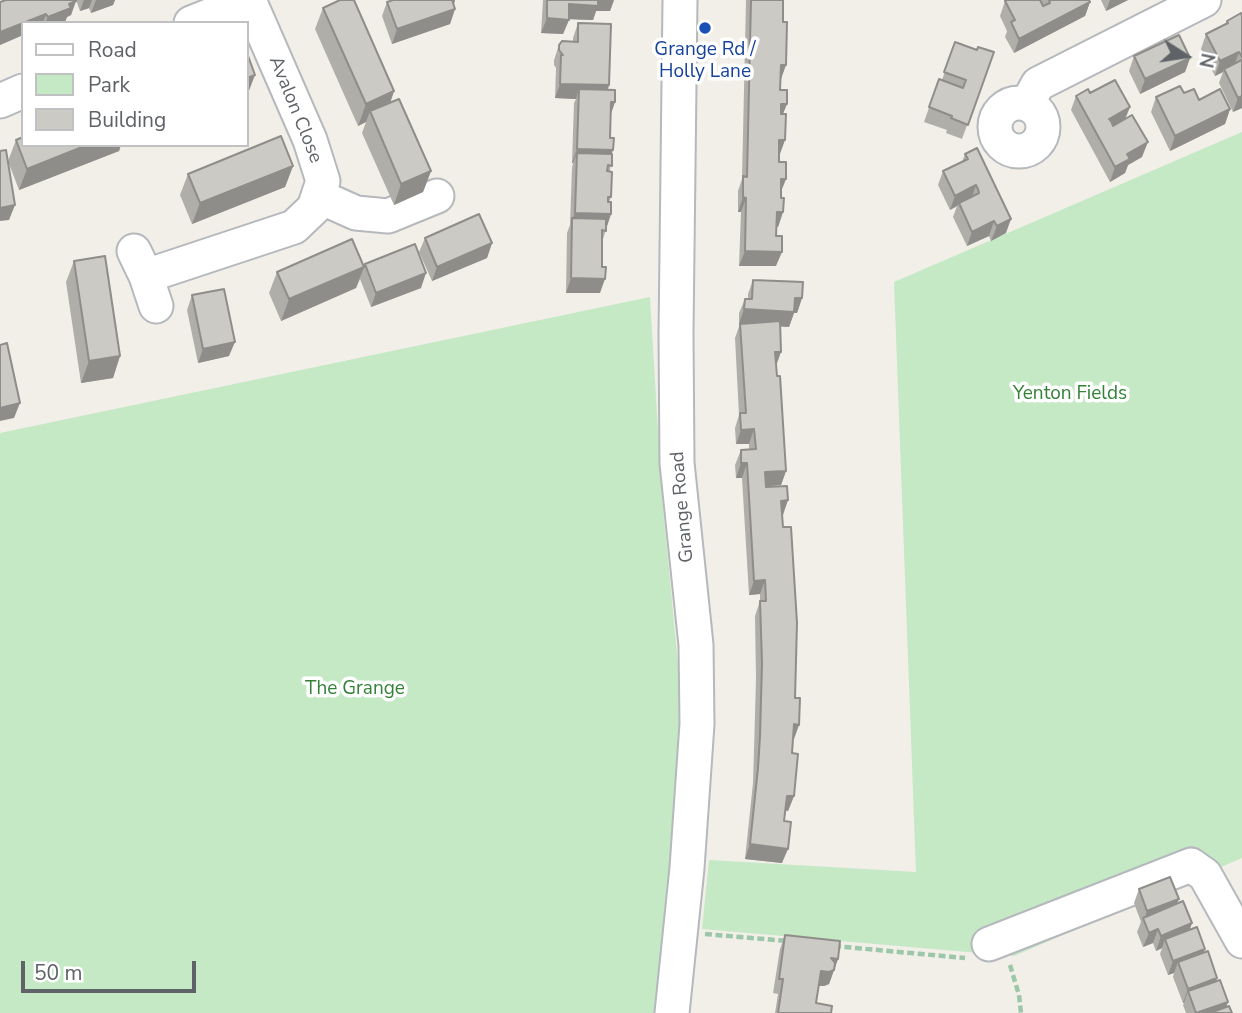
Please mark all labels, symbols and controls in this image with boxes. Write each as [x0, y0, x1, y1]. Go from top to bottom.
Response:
marker: Grange Rd / Holly Lane [697, 20, 713, 36]
legend [21, 21, 248, 147]
north arrow [1151, 21, 1221, 91]
text: Road [88, 36, 137, 64]
place label: Grange Rd / Holly Lane [654, 39, 756, 83]
text: N [1192, 51, 1221, 70]
street label: Avalon Close [263, 53, 327, 167]
text: Park [88, 71, 130, 99]
text: Building [88, 106, 166, 134]
park label: Yenton Fields [1013, 383, 1127, 405]
street label: Grange Road [667, 450, 699, 564]
park label: The Grange [305, 678, 405, 700]
scale bar [24, 946, 200, 990]
text: 50 m [34, 959, 83, 987]

